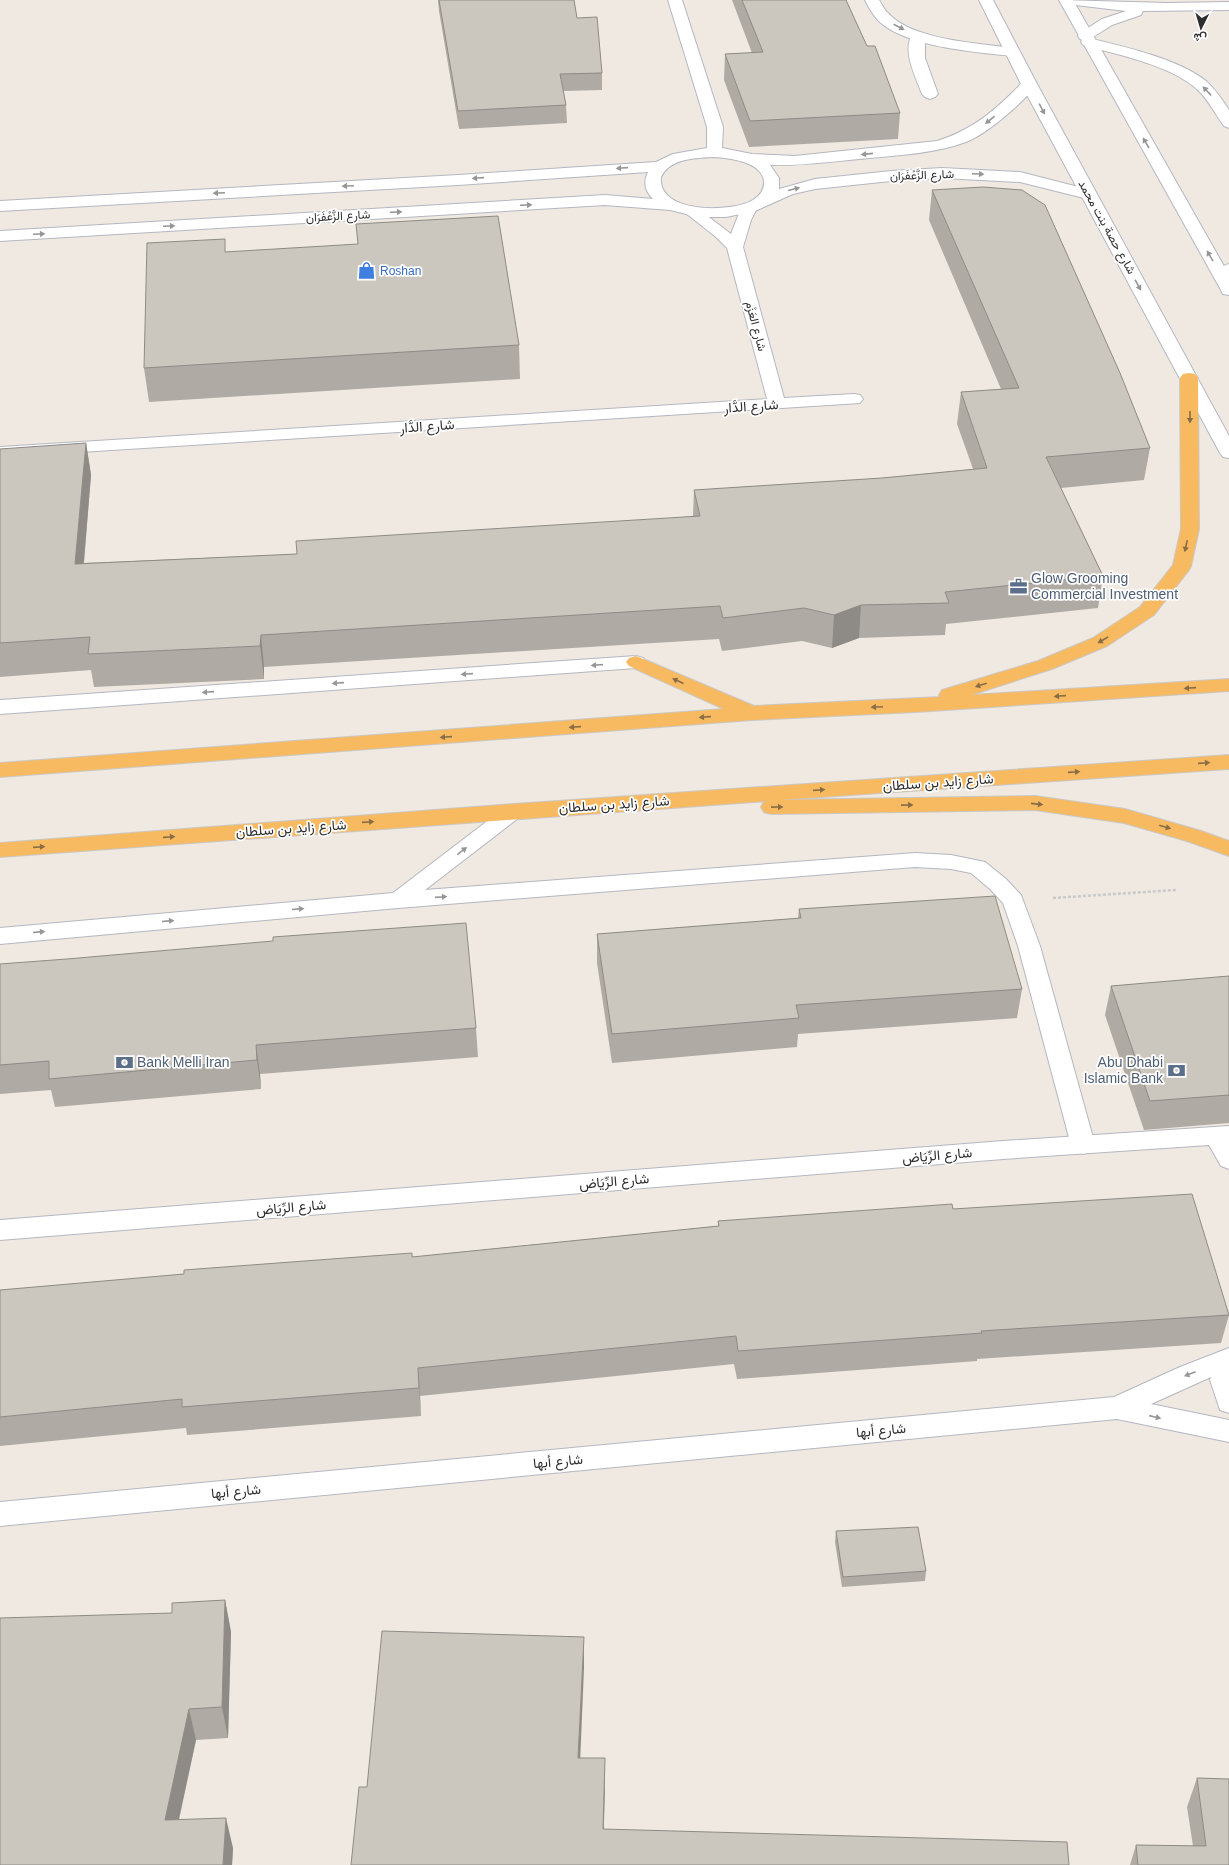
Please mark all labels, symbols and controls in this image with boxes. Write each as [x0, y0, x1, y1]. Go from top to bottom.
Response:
north arrow [1181, 8, 1221, 48]
one-way arrow [893, 24, 905, 30]
text: ش [1193, 30, 1207, 45]
one-way arrow [1203, 86, 1212, 96]
one-way arrow [1039, 103, 1046, 115]
one-way arrow [985, 116, 996, 124]
one-way arrow [1142, 137, 1149, 149]
one-way arrow [861, 150, 873, 157]
one-way arrow [616, 165, 628, 172]
street label: شارع الزَّعْفَرَان [890, 167, 954, 185]
one-way arrow [972, 171, 985, 177]
one-way arrow [472, 175, 484, 182]
street label: شارع حصة بنت محمد [1074, 178, 1139, 277]
one-way arrow [341, 183, 354, 189]
one-way arrow [788, 186, 800, 192]
one-way arrow [213, 190, 225, 197]
one-way arrow [520, 201, 532, 208]
street label: شارع الزَّعْفَرَان [305, 207, 371, 227]
one-way arrow [390, 209, 403, 215]
one-way arrow [163, 222, 175, 229]
one-way arrow [33, 230, 45, 237]
one-way arrow [1207, 250, 1213, 262]
shop icon: Roshan [357, 261, 377, 281]
place label: Roshan [380, 264, 421, 278]
one-way arrow [1135, 279, 1142, 291]
street label: شارع العَزْم [741, 299, 769, 353]
street label: شارع الدَّار [722, 396, 779, 419]
one-way arrow [1187, 411, 1193, 424]
street label: شارع الدَّار [398, 416, 455, 439]
one-way arrow [1183, 540, 1189, 552]
place label: Glow Grooming Commercial Investment [1031, 570, 1178, 602]
office icon: Glow Grooming Commercial Investment [1008, 576, 1028, 596]
one-way arrow [1097, 636, 1109, 643]
one-way arrow [591, 661, 603, 668]
one-way arrow [461, 670, 473, 677]
one-way arrow [672, 677, 684, 683]
one-way arrow [332, 680, 344, 687]
one-way arrow [975, 682, 987, 688]
one-way arrow [1184, 684, 1196, 691]
one-way arrow [202, 689, 214, 696]
one-way arrow [1053, 693, 1066, 699]
one-way arrow [871, 704, 883, 711]
one-way arrow [699, 713, 711, 720]
one-way arrow [569, 723, 582, 730]
one-way arrow [440, 733, 452, 740]
one-way arrow [1198, 760, 1210, 767]
one-way arrow [1068, 769, 1080, 776]
street label: شارع زايد بن سلطان [882, 770, 994, 797]
one-way arrow [813, 786, 825, 793]
street label: شارع زايد بن سلطان [558, 792, 670, 819]
one-way arrow [1031, 800, 1043, 807]
one-way arrow [901, 802, 914, 808]
one-way arrow [771, 804, 784, 810]
street label: شارع زايد بن سلطان [235, 816, 347, 843]
one-way arrow [362, 818, 374, 825]
one-way arrow [1158, 825, 1171, 831]
one-way arrow [162, 834, 175, 841]
one-way arrow [33, 844, 45, 851]
one-way arrow [456, 847, 467, 855]
one-way arrow [435, 893, 447, 900]
one-way arrow [292, 906, 304, 913]
one-way arrow [162, 917, 174, 924]
one-way arrow [33, 929, 45, 936]
bank icon: Bank Melli Iran [114, 1052, 134, 1072]
place label: Bank Melli Iran [137, 1054, 230, 1070]
place label: Abu Dhabi Islamic Bank [1084, 1054, 1164, 1086]
bank icon: Abu Dhabi Islamic Bank [1166, 1060, 1186, 1080]
street label: شارع الرِّيَاض [901, 1144, 973, 1169]
street label: شارع الرِّيَاض [578, 1170, 650, 1195]
street label: شارع الرِّيَاض [255, 1196, 327, 1221]
one-way arrow [1184, 1371, 1196, 1377]
one-way arrow [1149, 1414, 1161, 1420]
street label: شارع أبها [855, 1420, 907, 1443]
street label: شارع أبها [532, 1451, 584, 1474]
street label: شارع أبها [210, 1481, 262, 1504]

